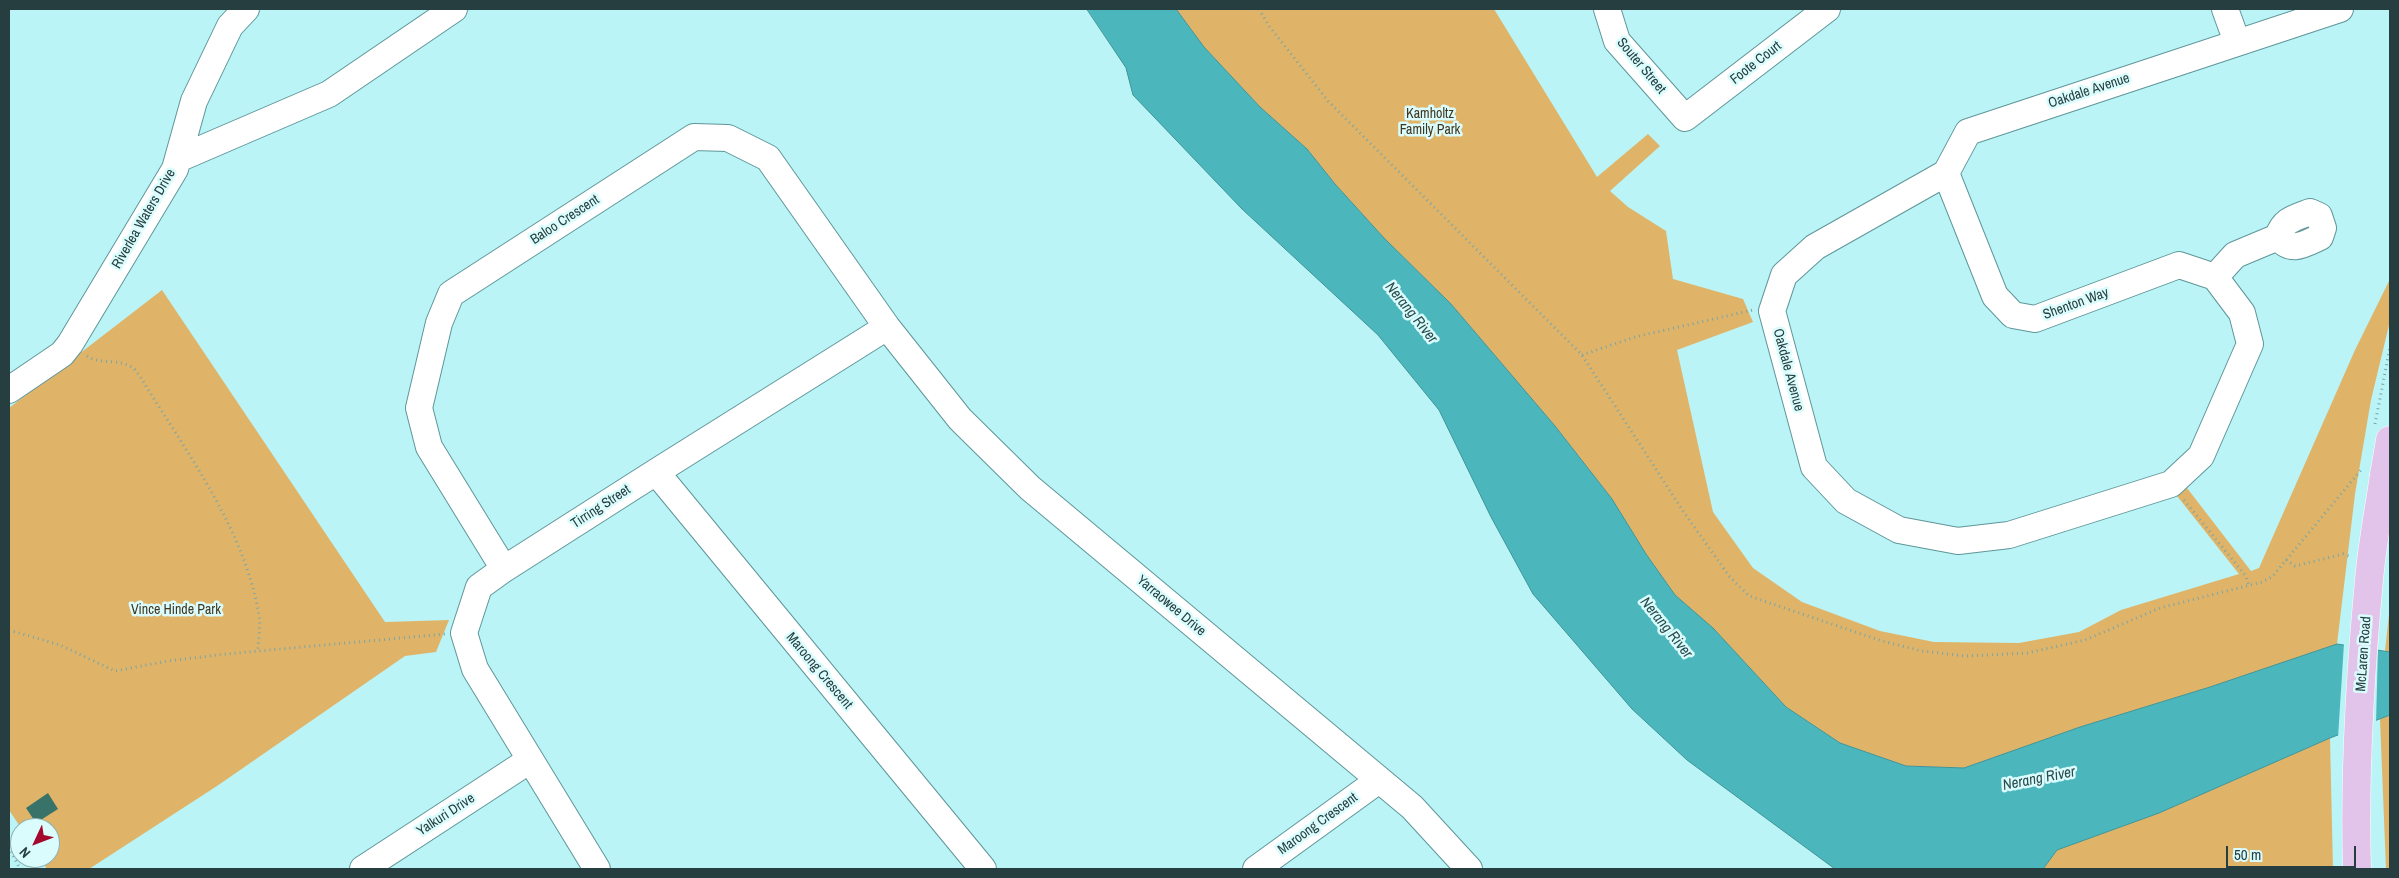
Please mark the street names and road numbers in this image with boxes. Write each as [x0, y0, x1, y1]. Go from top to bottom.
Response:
street label: Souter Street [1613, 35, 1669, 97]
street label: Foote Court [1727, 38, 1785, 88]
street label: Oakdale Avenue [2046, 70, 2132, 112]
street label: Riverlea Waters Drive [109, 166, 179, 272]
street label: Baloo Crescent [528, 192, 602, 248]
street label: Shenton Way [2041, 284, 2111, 324]
street label: Oakdale Avenue [1769, 327, 1807, 413]
street label: Tirring Street [568, 482, 634, 532]
street label: Yarraowee Drive [1133, 572, 1209, 640]
street label: McLaren Road [2353, 616, 2375, 692]
street label: Maroong Crescent [782, 629, 856, 713]
street label: Maroong Crescent [1275, 789, 1361, 859]
street label: Yalkuri Drive [414, 790, 478, 840]

